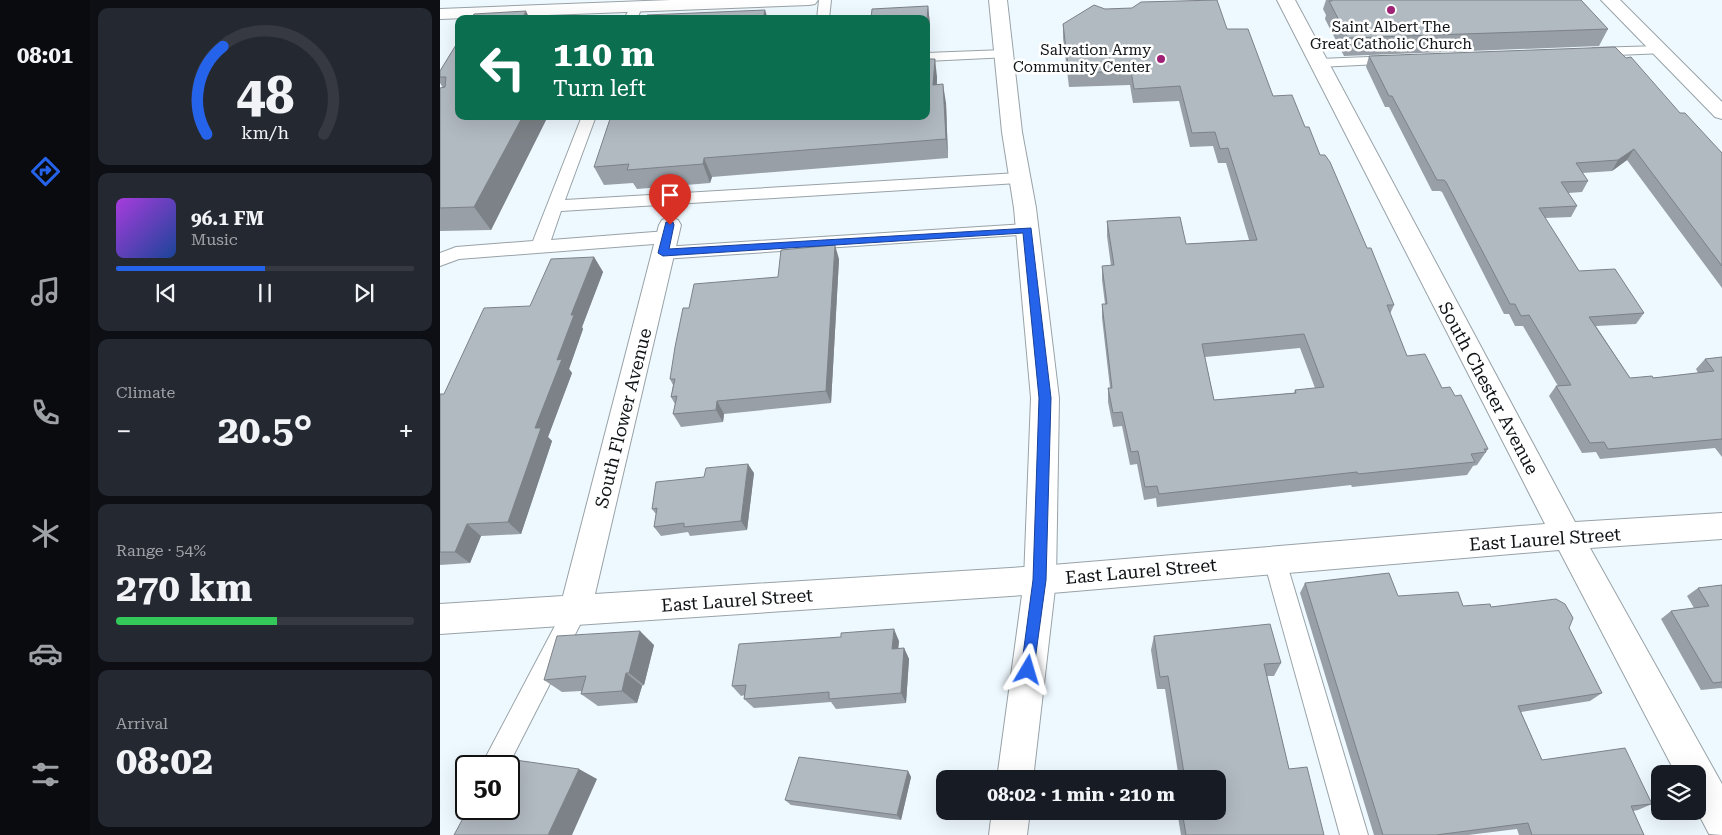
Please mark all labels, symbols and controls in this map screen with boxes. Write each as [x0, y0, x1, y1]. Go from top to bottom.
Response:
marker: Saint Albert The Great Catholic Church [1385, 4, 1397, 16]
place label: Saint Albert The Great Catholic Church [1310, 18, 1472, 53]
text: 110 m [553, 34, 654, 75]
icon: left [470, 35, 535, 100]
place label: Salvation Army Community Center [1013, 41, 1151, 76]
text: 08:01 [17, 43, 73, 68]
marker: Salvation Army Community Center [1155, 53, 1167, 65]
text: 48 [236, 65, 294, 126]
text: Turn left [553, 76, 646, 101]
text: km/h [241, 122, 289, 143]
icon: directions [28, 154, 63, 189]
pin [649, 174, 691, 225]
icon: arrive [656, 181, 684, 209]
text: 96.1 FM [191, 207, 264, 230]
text: Music [191, 230, 238, 249]
icon: music [28, 274, 63, 309]
icon: previous [152, 279, 180, 307]
icon: pause [251, 279, 279, 307]
icon: next [350, 279, 378, 307]
street label: South Chester Avenue [1435, 298, 1544, 478]
street label: South Flower Avenue [590, 326, 656, 510]
text: Climate [116, 383, 175, 402]
icon: phone [28, 395, 63, 430]
text: 20.5° [218, 408, 312, 452]
text: − [116, 415, 132, 448]
text: + [398, 415, 414, 448]
icon: climate [28, 516, 63, 551]
street label: East Laurel Street [1468, 523, 1622, 555]
text: Range · 54% [116, 541, 206, 560]
street label: East Laurel Street [1064, 554, 1218, 588]
text: 270 km [116, 566, 252, 610]
street label: East Laurel Street [660, 584, 814, 616]
icon: car [28, 636, 63, 671]
position arrow [1001, 643, 1053, 695]
text: Arrival [116, 714, 168, 733]
text: 08:02 [116, 739, 213, 783]
speed limit sign: 50 [455, 755, 520, 820]
icon: filters [28, 757, 63, 792]
map controls [1651, 765, 1706, 820]
button: layers [1651, 765, 1706, 820]
text: 08:02 · 1 min · 210 m [987, 783, 1175, 806]

